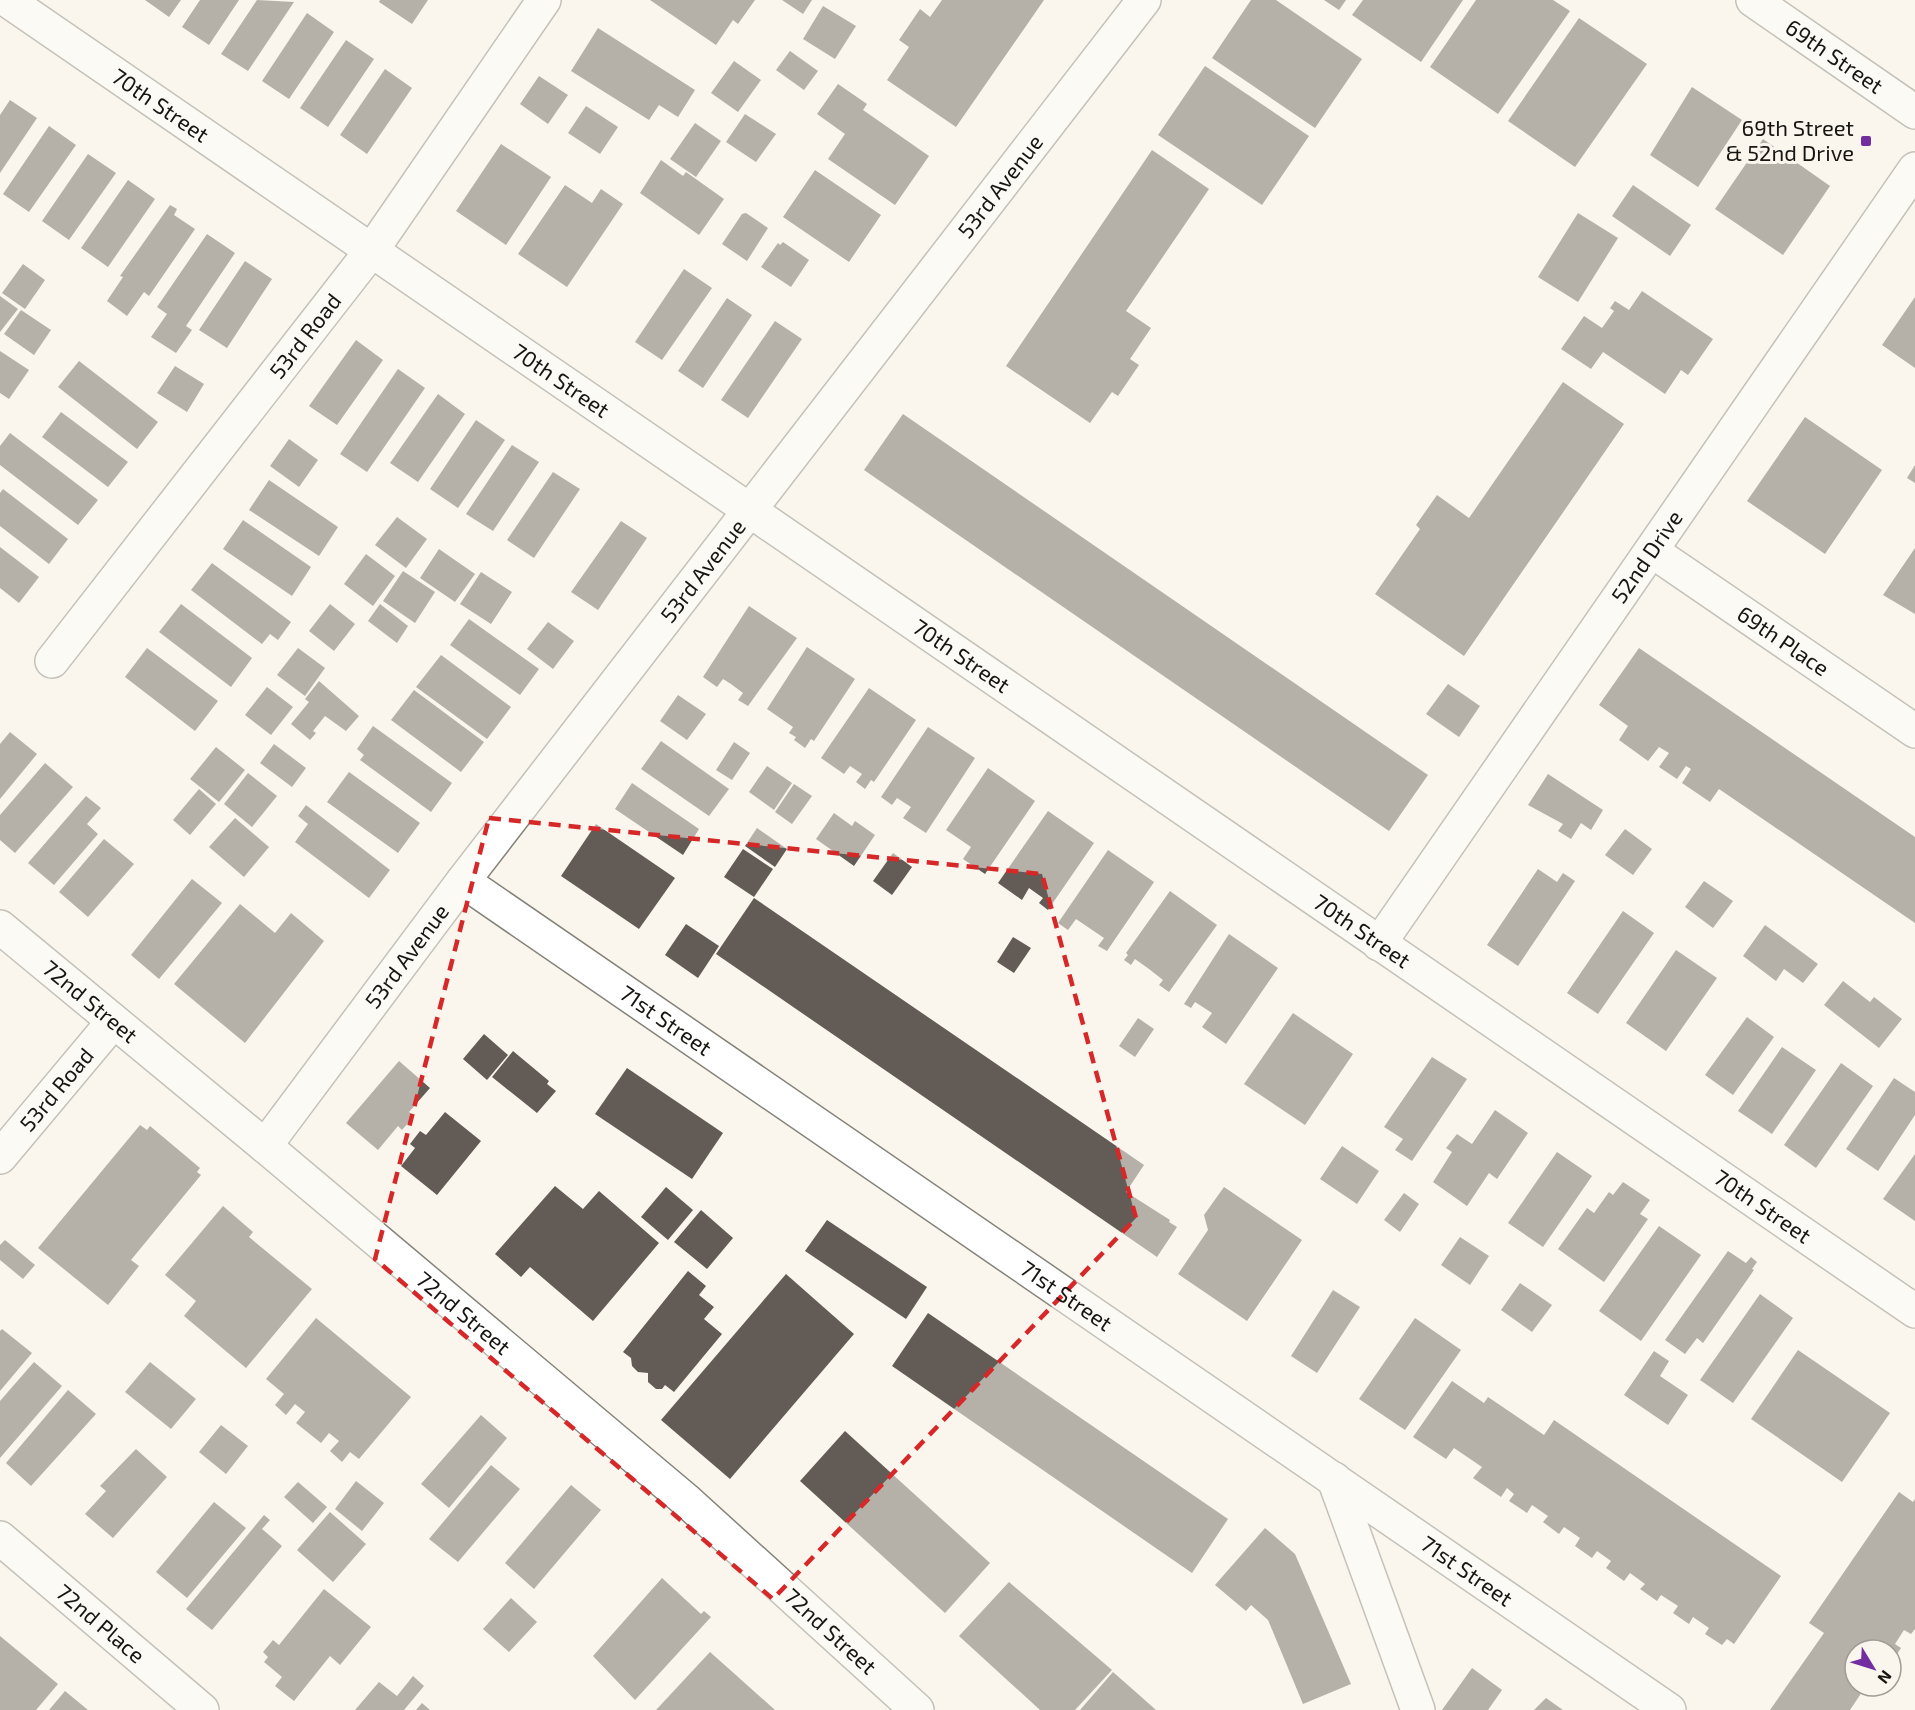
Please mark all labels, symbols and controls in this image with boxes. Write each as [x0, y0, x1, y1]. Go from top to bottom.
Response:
street label: 69th Street [1781, 13, 1889, 98]
street label: 70th Street [107, 62, 214, 147]
place label: 69th Street & 52nd Drive [1725, 114, 1854, 165]
street label: 53rd Avenue [951, 129, 1047, 242]
marker: 69th Street & 52nd Drive [1859, 134, 1873, 148]
street label: 53rd Road [263, 288, 346, 383]
street label: 70th Street [508, 337, 615, 422]
street label: 52nd Drive [1605, 505, 1687, 607]
street label: 53rd Avenue [654, 513, 750, 627]
street label: 69th Place [1733, 600, 1835, 680]
street label: 70th Street [909, 613, 1015, 697]
street label: 70th Street [1309, 888, 1416, 973]
street label: 53rd Avenue [359, 898, 453, 1013]
street label: 72nd Street [38, 954, 143, 1047]
street label: 71st Street [615, 979, 717, 1060]
street label: 53rd Road [13, 1042, 98, 1136]
street label: 70th Street [1710, 1163, 1817, 1248]
street label: 71st Street [1016, 1254, 1118, 1335]
street label: 72nd Street [412, 1265, 516, 1359]
street label: 71st Street [1416, 1529, 1518, 1611]
street label: 72nd Place [52, 1578, 151, 1668]
street label: 72nd Street [780, 1582, 882, 1679]
north arrow [1843, 1638, 1903, 1698]
text: N [1874, 1667, 1896, 1688]

